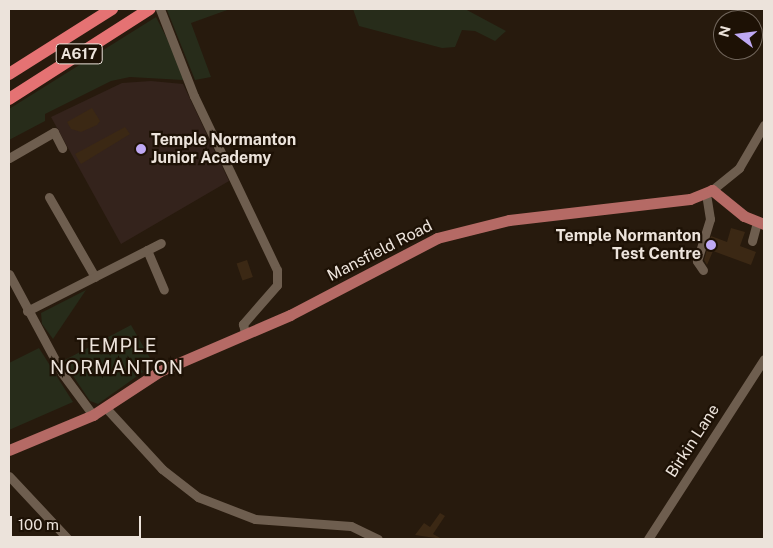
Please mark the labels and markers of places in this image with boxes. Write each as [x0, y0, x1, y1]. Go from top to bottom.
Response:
place label: Temple Normanton Junior Academy [151, 130, 296, 168]
marker: Temple Normanton Junior Academy [135, 143, 147, 155]
place label: Temple Normanton Test Centre [556, 226, 701, 264]
marker: Temple Normanton Test Centre [705, 239, 717, 251]

